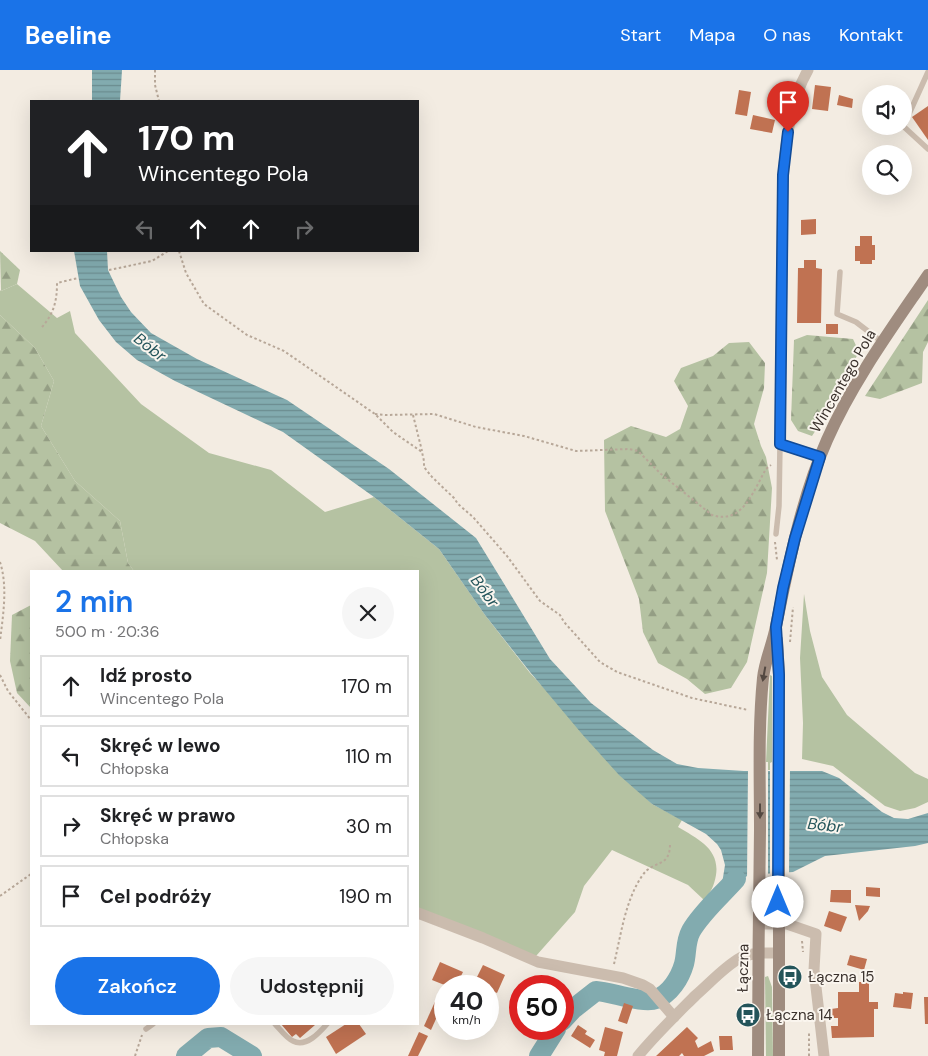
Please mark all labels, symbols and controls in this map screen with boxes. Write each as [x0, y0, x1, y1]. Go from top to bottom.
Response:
text: Beeline [25, 20, 111, 51]
text: Start [620, 23, 661, 47]
text: Mapa [689, 23, 735, 47]
text: O nas [763, 23, 811, 47]
text: Kontakt [839, 23, 903, 47]
pin [767, 81, 809, 132]
map controls [862, 85, 912, 195]
button: sound [862, 85, 912, 135]
icon: arrive [774, 88, 802, 116]
text: 170 m [138, 115, 235, 161]
icon: ahead [55, 120, 120, 185]
button: search [862, 145, 912, 195]
text: Wincentego Pola [138, 159, 308, 188]
icon: left [131, 215, 159, 243]
icon: ahead [184, 215, 212, 243]
icon: ahead [237, 215, 265, 243]
icon: right [290, 215, 318, 243]
street label: Wincentego Pola [805, 326, 881, 436]
water label: Bóbr [130, 328, 171, 367]
water label: Bóbr [466, 571, 505, 612]
text: 2 min [55, 582, 133, 621]
button: close [342, 587, 394, 639]
text: 500 m · 20:36 [55, 621, 160, 642]
text: Idź prosto [100, 663, 192, 688]
one-way arrow [760, 667, 768, 683]
icon: ahead [57, 672, 85, 700]
text: 170 m [341, 674, 392, 699]
text: Wincentego Pola [100, 688, 224, 709]
text: Skręć w lewo [100, 733, 221, 758]
icon: left [57, 742, 85, 770]
text: 110 m [345, 744, 392, 769]
text: Chłopska [100, 758, 169, 779]
text: Skręć w prawo [100, 803, 236, 828]
one-way arrow [756, 803, 764, 819]
icon: right [57, 812, 85, 840]
water label: Bóbr [806, 813, 845, 837]
text: 30 m [346, 814, 392, 839]
text: Chłopska [100, 828, 169, 849]
position arrow [751, 875, 803, 927]
icon: arrive [57, 882, 85, 910]
text: Cel podróży [100, 884, 211, 909]
text: 190 m [339, 884, 392, 909]
street label: Łączna [733, 943, 753, 993]
button: Zakończ [55, 957, 220, 1015]
button: Udostępnij [230, 957, 394, 1015]
bus stop icon: Łączna 15 [777, 964, 803, 990]
place label: Łączna 15 [808, 967, 875, 987]
speed limit sign: 50 [509, 975, 574, 1040]
text: 40 [450, 985, 483, 1018]
bus stop icon: Łączna 14 [735, 1002, 761, 1028]
place label: Łączna 14 [766, 1005, 832, 1025]
text: km/h [452, 1012, 481, 1028]

